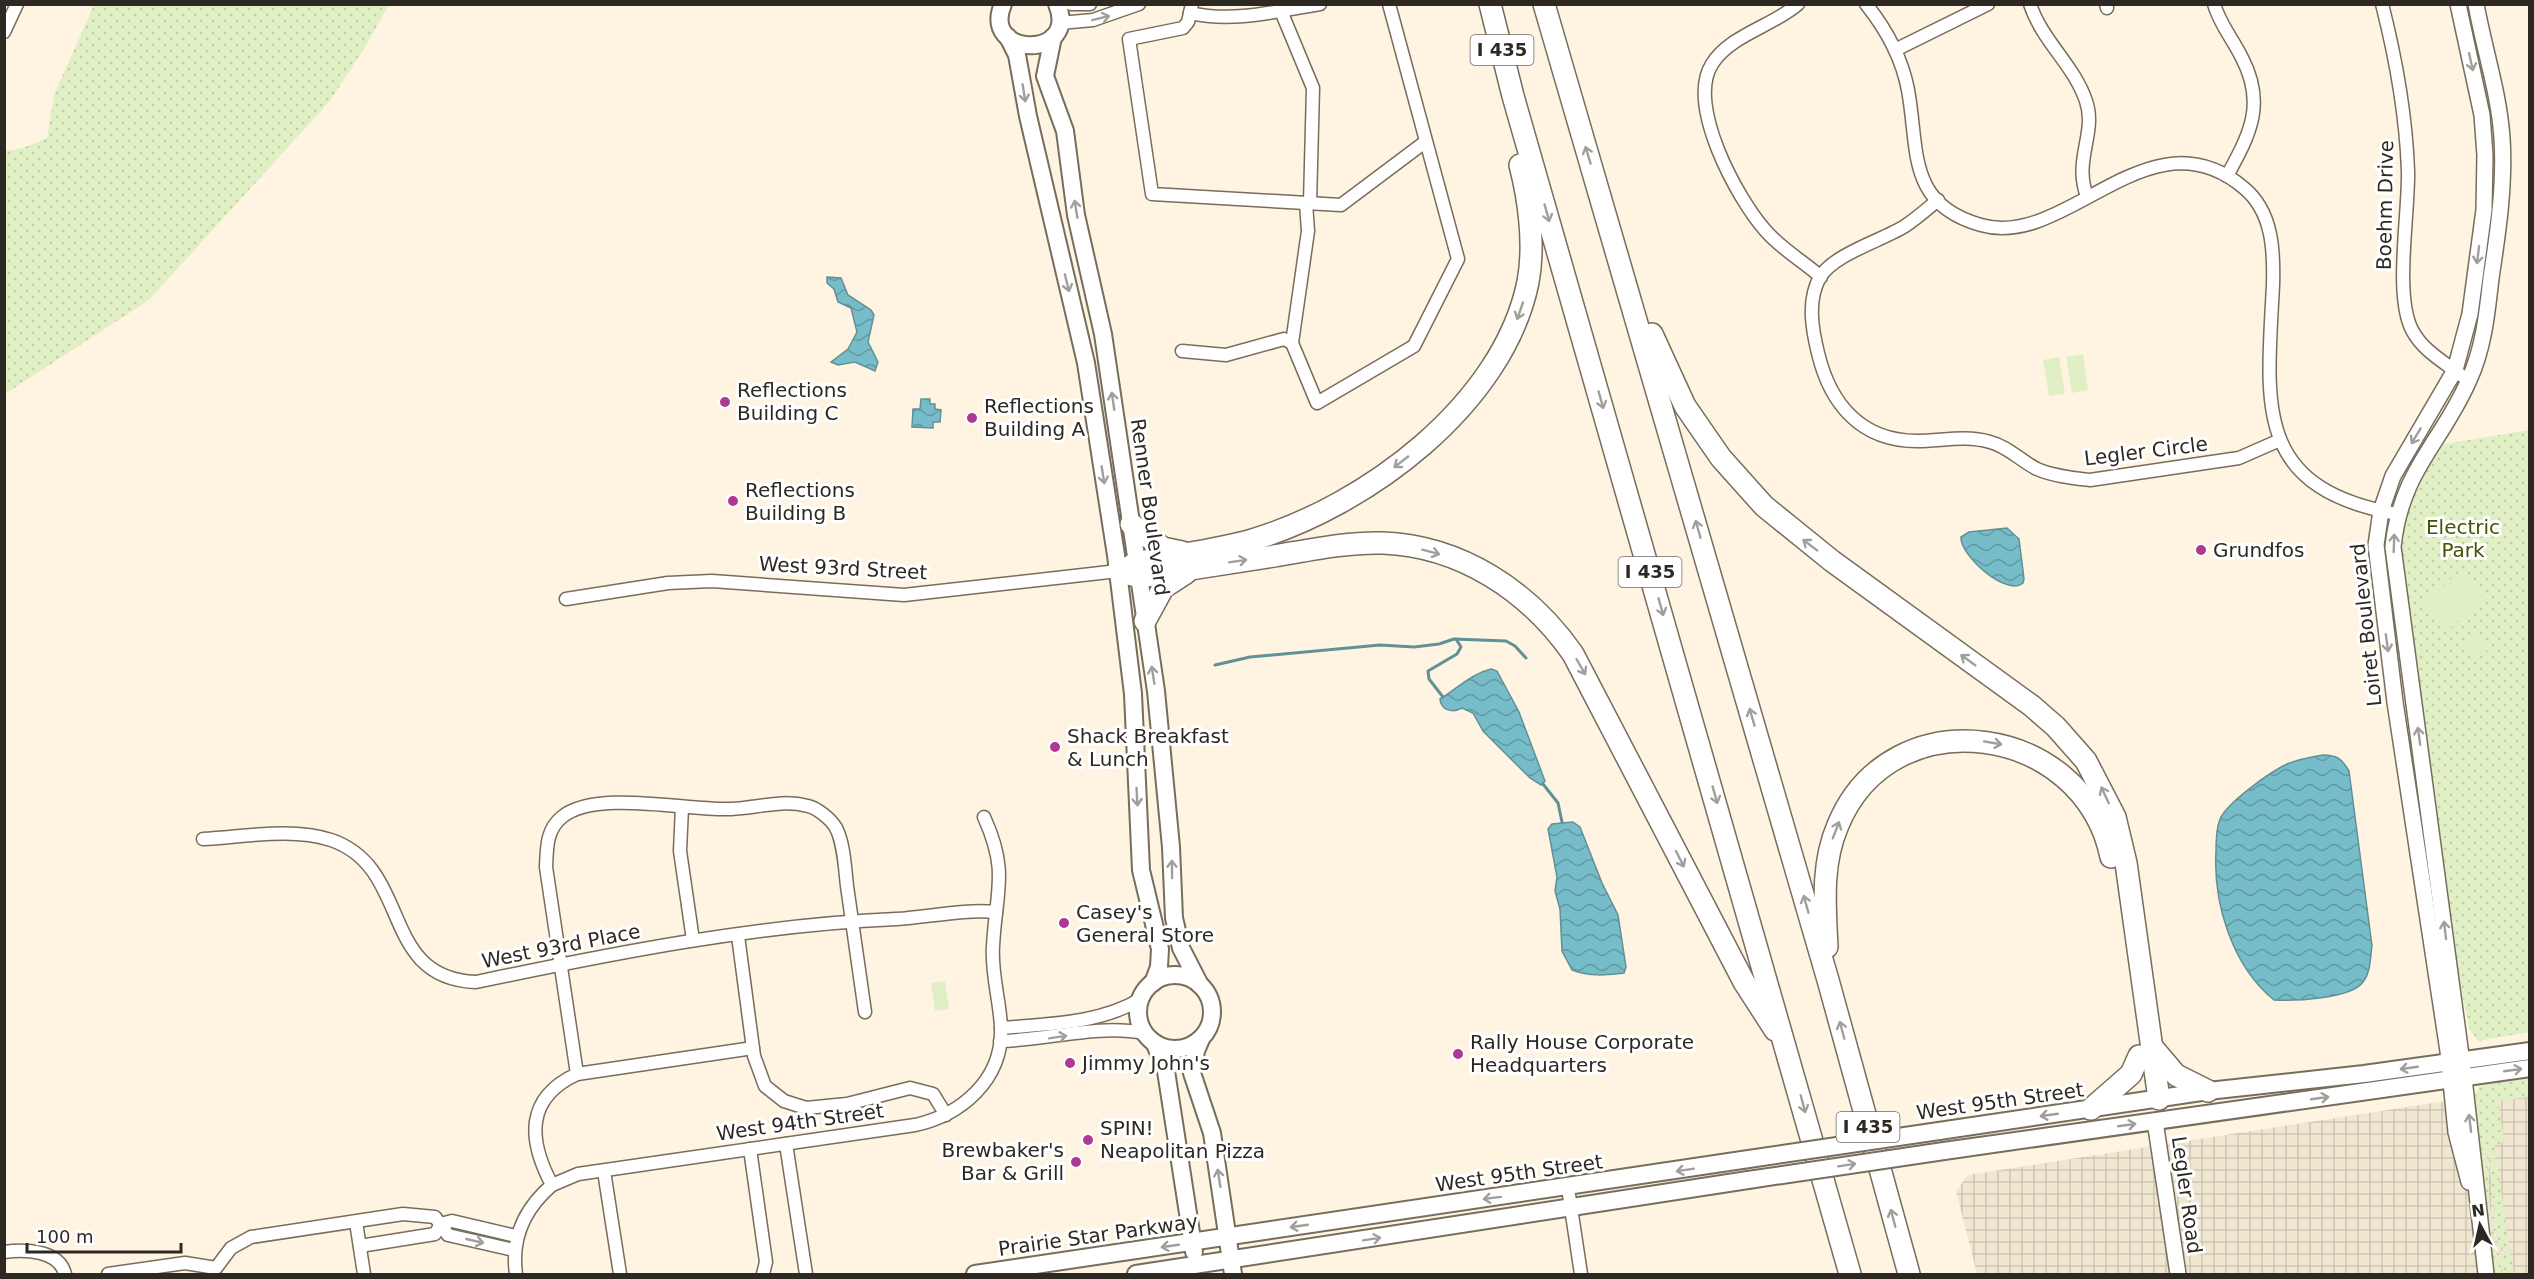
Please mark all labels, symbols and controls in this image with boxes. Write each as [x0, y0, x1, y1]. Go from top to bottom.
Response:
one-way arrow [1091, 12, 1110, 24]
road number: I 435 [1470, 35, 1534, 65]
one-way arrow [2465, 52, 2477, 71]
one-way arrow [1019, 83, 1030, 103]
street label: Boehm Drive [2372, 140, 2398, 270]
one-way arrow [1582, 146, 1593, 165]
one-way arrow [1070, 200, 1081, 220]
one-way arrow [1542, 203, 1553, 222]
one-way arrow [2472, 244, 2483, 264]
one-way arrow [1062, 273, 1073, 293]
one-way arrow [1513, 301, 1524, 320]
place label: Reflections Building C [737, 378, 847, 425]
one-way arrow [1596, 390, 1607, 409]
one-way arrow [1107, 391, 1118, 411]
place label: Reflections Building A [984, 394, 1094, 441]
marker: Reflections Building C [718, 395, 732, 409]
marker: Reflections Building A [965, 411, 979, 425]
street label: Renner Boulevard [1126, 417, 1174, 597]
one-way arrow [2409, 427, 2421, 444]
street label: Legler Circle [2083, 432, 2209, 470]
one-way arrow [1393, 456, 1409, 468]
one-way arrow [1098, 464, 1109, 484]
place label: Reflections Building B [745, 478, 855, 525]
marker: Reflections Building B [726, 494, 740, 508]
park label: Electric Park [2426, 515, 2500, 562]
one-way arrow [1691, 520, 1703, 539]
one-way arrow [2389, 534, 2400, 554]
one-way arrow [1803, 538, 1819, 551]
place label: Grundfos [2213, 538, 2304, 562]
street label: Loiret Boulevard [2345, 542, 2387, 708]
marker: Grundfos [2194, 543, 2208, 557]
one-way arrow [1421, 546, 1440, 558]
street label: West 93rd Street [758, 552, 928, 584]
one-way arrow [1227, 556, 1247, 567]
road number: I 435 [1618, 557, 1682, 587]
one-way arrow [1655, 598, 1667, 617]
one-way arrow [2382, 632, 2393, 652]
one-way arrow [1960, 654, 1976, 666]
one-way arrow [1575, 658, 1587, 675]
one-way arrow [1148, 665, 1159, 685]
one-way arrow [1746, 708, 1757, 727]
place label: Shack Breakfast & Lunch [1067, 724, 1229, 771]
one-way arrow [2413, 727, 2424, 747]
one-way arrow [1983, 738, 2002, 749]
marker: Shack Breakfast & Lunch [1048, 740, 1062, 754]
one-way arrow [1709, 785, 1721, 804]
one-way arrow [1131, 786, 1142, 806]
one-way arrow [2098, 786, 2110, 804]
one-way arrow [1832, 821, 1843, 840]
one-way arrow [1675, 849, 1687, 867]
one-way arrow [1166, 859, 1178, 879]
one-way arrow [1800, 895, 1811, 914]
place label: Casey's General Store [1076, 900, 1214, 947]
marker: Casey's General Store [1057, 916, 1071, 930]
street label: West 93rd Place [480, 919, 642, 973]
one-way arrow [2439, 920, 2450, 940]
one-way arrow [1836, 1021, 1847, 1040]
place label: Rally House Corporate Headquarters [1470, 1030, 1694, 1077]
one-way arrow [1048, 1031, 1068, 1042]
marker: Rally House Corporate Headquarters [1451, 1047, 1465, 1061]
place label: Jimmy John's [1080, 1051, 1210, 1075]
marker: Jimmy John's [1063, 1056, 1077, 1070]
one-way arrow [2400, 1062, 2420, 1073]
one-way arrow [2503, 1065, 2523, 1076]
street label: West 95th Street [1915, 1077, 2085, 1125]
one-way arrow [2310, 1092, 2330, 1103]
one-way arrow [1798, 1094, 1809, 1113]
street label: West 94th Street [715, 1098, 885, 1146]
one-way arrow [2040, 1110, 2060, 1121]
road number: I 435 [1836, 1112, 1900, 1142]
one-way arrow [2464, 1114, 2475, 1133]
place label: SPIN! Neapolitan Pizza [1100, 1116, 1265, 1163]
one-way arrow [2117, 1119, 2137, 1130]
marker: SPIN! Neapolitan Pizza [1081, 1133, 1095, 1147]
street label: Legler Road [2167, 1135, 2207, 1255]
place label: Brewbaker's Bar & Grill [942, 1138, 1064, 1185]
street label: West 95th Street [1434, 1149, 1604, 1197]
marker: Brewbaker's Bar & Grill [1069, 1155, 1083, 1169]
one-way arrow [1837, 1160, 1857, 1171]
one-way arrow [1675, 1164, 1695, 1175]
one-way arrow [1214, 1169, 1225, 1189]
one-way arrow [1482, 1192, 1502, 1203]
north arrow [2450, 1195, 2510, 1255]
text: N [2470, 1200, 2486, 1221]
street label: Prairie Star Parkway [997, 1209, 1199, 1261]
one-way arrow [1887, 1209, 1899, 1228]
scale bar [27, 1216, 182, 1254]
one-way arrow [1289, 1221, 1309, 1232]
text: 100 m [36, 1226, 94, 1247]
one-way arrow [1361, 1233, 1381, 1244]
one-way arrow [465, 1236, 484, 1247]
one-way arrow [1160, 1240, 1180, 1251]

